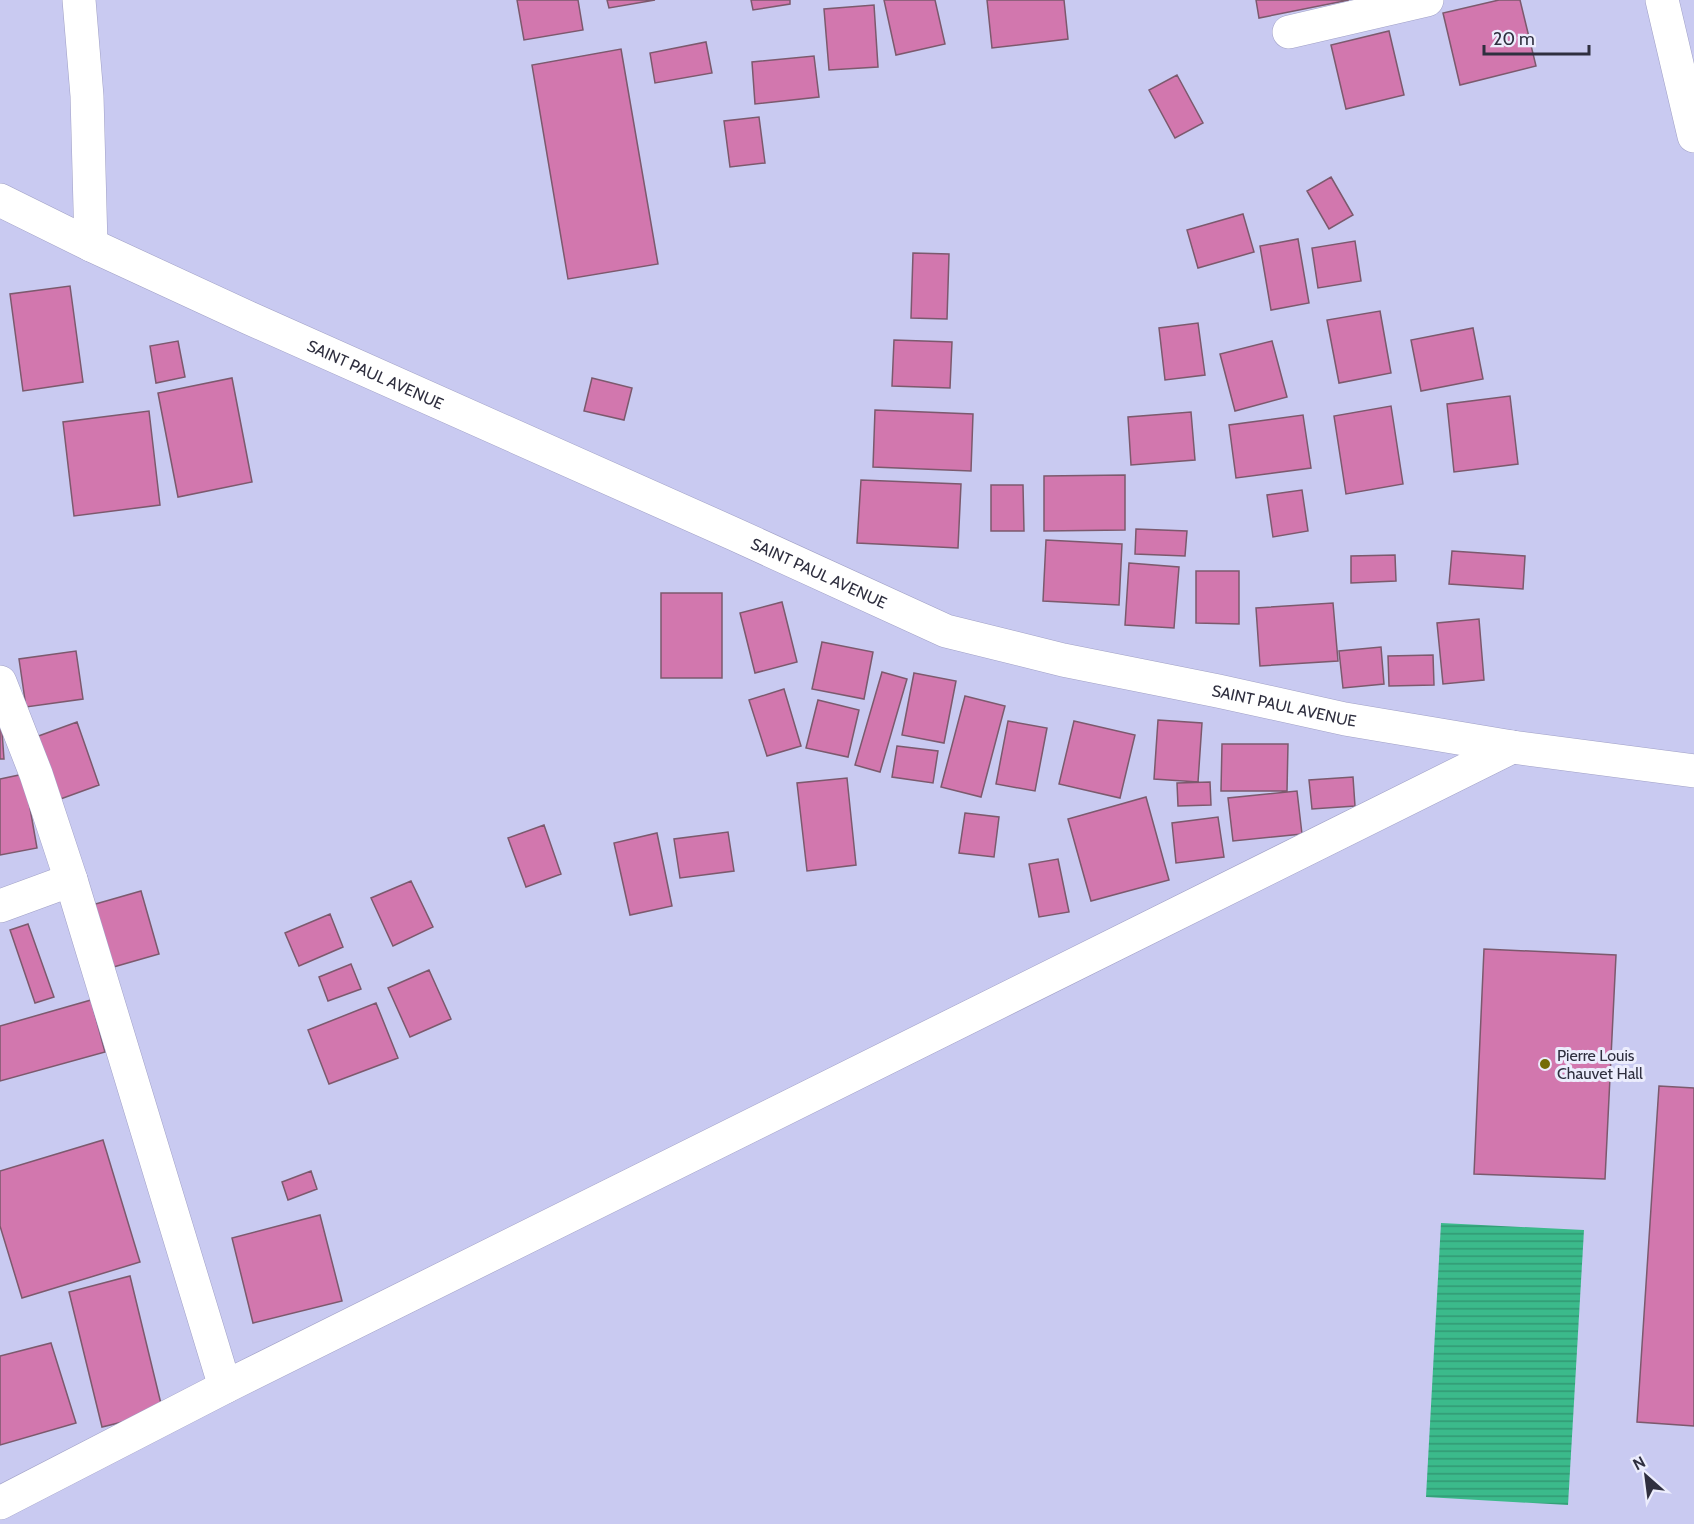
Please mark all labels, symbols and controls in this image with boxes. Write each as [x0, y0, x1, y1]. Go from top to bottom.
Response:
scale bar [1484, 18, 1589, 56]
text: 20 m [1493, 28, 1535, 50]
street label: SAINT PAUL AVENUE [304, 336, 447, 413]
street label: SAINT PAUL AVENUE [748, 534, 890, 612]
street label: SAINT PAUL AVENUE [1210, 681, 1358, 730]
place label: Pierre Louis Chauvet Hall [1557, 1046, 1643, 1083]
marker: Pierre Louis Chauvet Hall [1538, 1057, 1552, 1071]
north arrow [1616, 1446, 1676, 1506]
text: N [1630, 1452, 1649, 1474]

